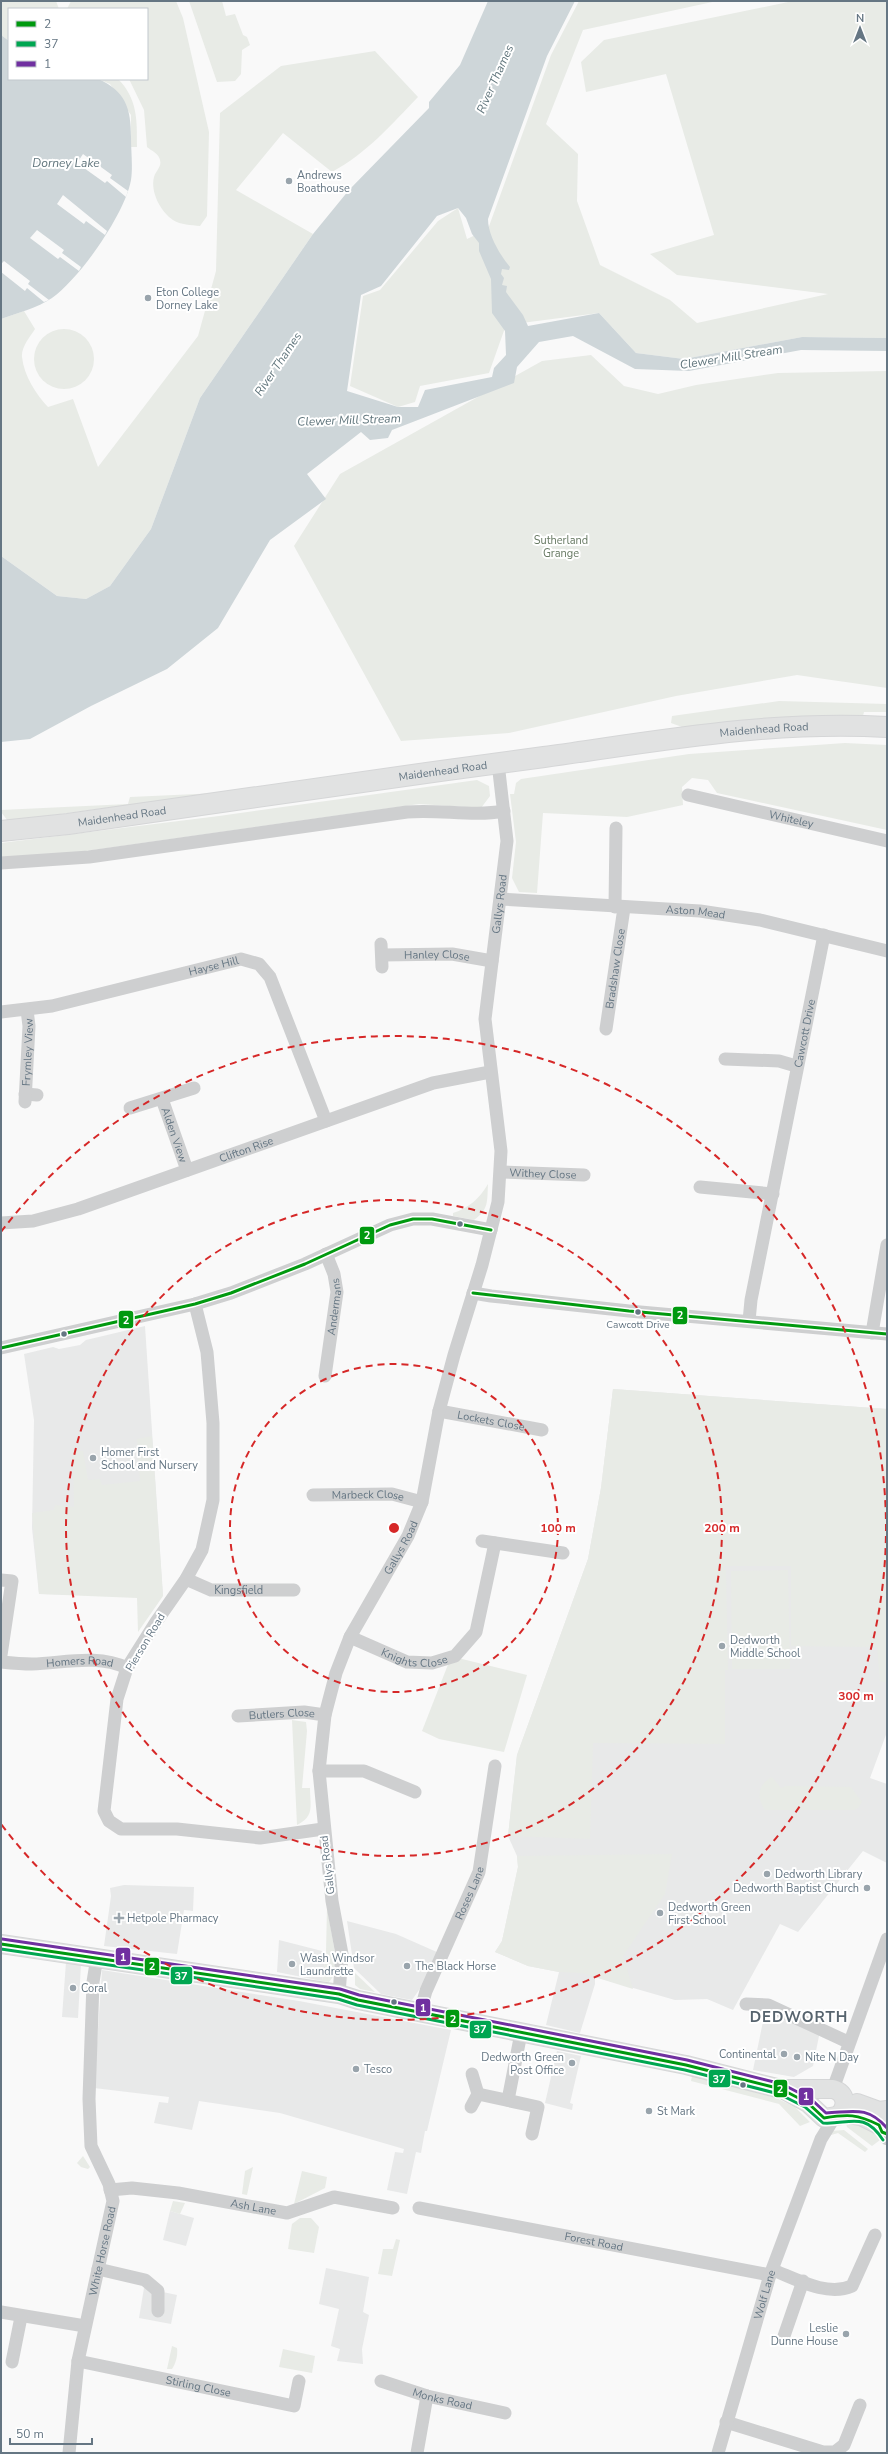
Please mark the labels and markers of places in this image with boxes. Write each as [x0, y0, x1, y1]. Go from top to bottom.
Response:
place label: Andrews Boathouse [297, 168, 350, 196]
marker: Andrews Boathouse [284, 176, 294, 186]
place label: Eton College Dorney Lake [156, 285, 219, 313]
marker: Eton College Dorney Lake [143, 293, 153, 303]
unlabelled marker [455, 1219, 465, 1229]
marker: Cawcott Drive [633, 1307, 643, 1317]
place label: Cawcott Drive [606, 1318, 670, 1332]
unlabelled marker [59, 1329, 69, 1339]
place label: Homer First School and Nursery [101, 1445, 198, 1473]
marker: Homer First School and Nursery [88, 1453, 98, 1463]
centre of rings [387, 1521, 401, 1535]
place label: Dedworth Middle School [730, 1633, 801, 1661]
marker: Dedworth Middle School [717, 1641, 727, 1651]
place label: Dedworth Library [775, 1867, 863, 1882]
marker: Dedworth Library [762, 1869, 772, 1879]
place label: Dedworth Baptist Church [733, 1881, 859, 1896]
marker: Dedworth Baptist Church [862, 1883, 872, 1893]
place label: Dedworth Green First School [668, 1900, 751, 1928]
marker: Dedworth Green First School [655, 1908, 665, 1918]
place label: Hetpole Pharmacy [127, 1911, 219, 1926]
marker: Hetpole Pharmacy [114, 1913, 124, 1923]
place label: Wash Windsor Laundrette [300, 1951, 374, 1979]
marker: Wash Windsor Laundrette [287, 1959, 297, 1969]
place label: The Black Horse [415, 1959, 496, 1974]
marker: The Black Horse [402, 1961, 412, 1971]
place label: Coral [81, 1981, 108, 1996]
marker: Coral [68, 1983, 78, 1993]
unlabelled marker [389, 1997, 399, 2007]
place label: Continental [719, 2047, 777, 2062]
marker: Continental [779, 2049, 789, 2059]
place label: Dedworth Green Post Office [481, 2050, 564, 2078]
place label: Nite N Day [805, 2050, 859, 2065]
marker: Nite N Day [792, 2052, 802, 2062]
marker: Dedworth Green Post Office [567, 2058, 577, 2068]
place label: Tesco [364, 2062, 392, 2077]
marker: Tesco [351, 2064, 361, 2074]
unlabelled marker [738, 2080, 748, 2090]
place label: St Mark [657, 2104, 696, 2119]
marker: St Mark [644, 2106, 654, 2116]
place label: Leslie Dunne House [771, 2321, 838, 2349]
marker: Leslie Dunne House [841, 2329, 851, 2339]

